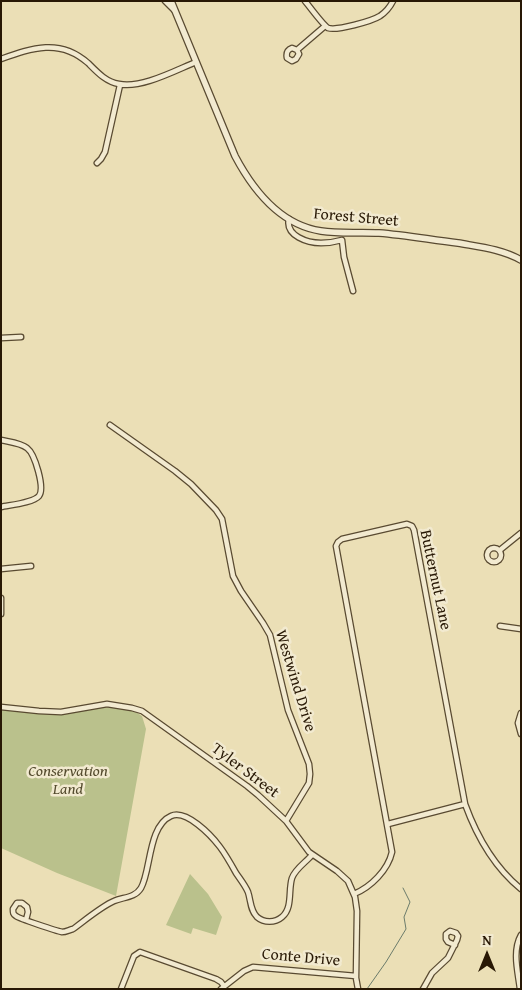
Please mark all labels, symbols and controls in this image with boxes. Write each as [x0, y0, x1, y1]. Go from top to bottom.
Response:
street label: Forest Street [313, 205, 399, 231]
street label: Butternut Lane [415, 528, 455, 632]
street label: Westwind Drive [270, 628, 320, 734]
street label: Tyler Street [207, 739, 283, 803]
park label: Conservation Land [28, 762, 108, 800]
north arrow [462, 930, 512, 980]
text: N [482, 930, 492, 950]
street label: Conte Drive [261, 945, 341, 971]

